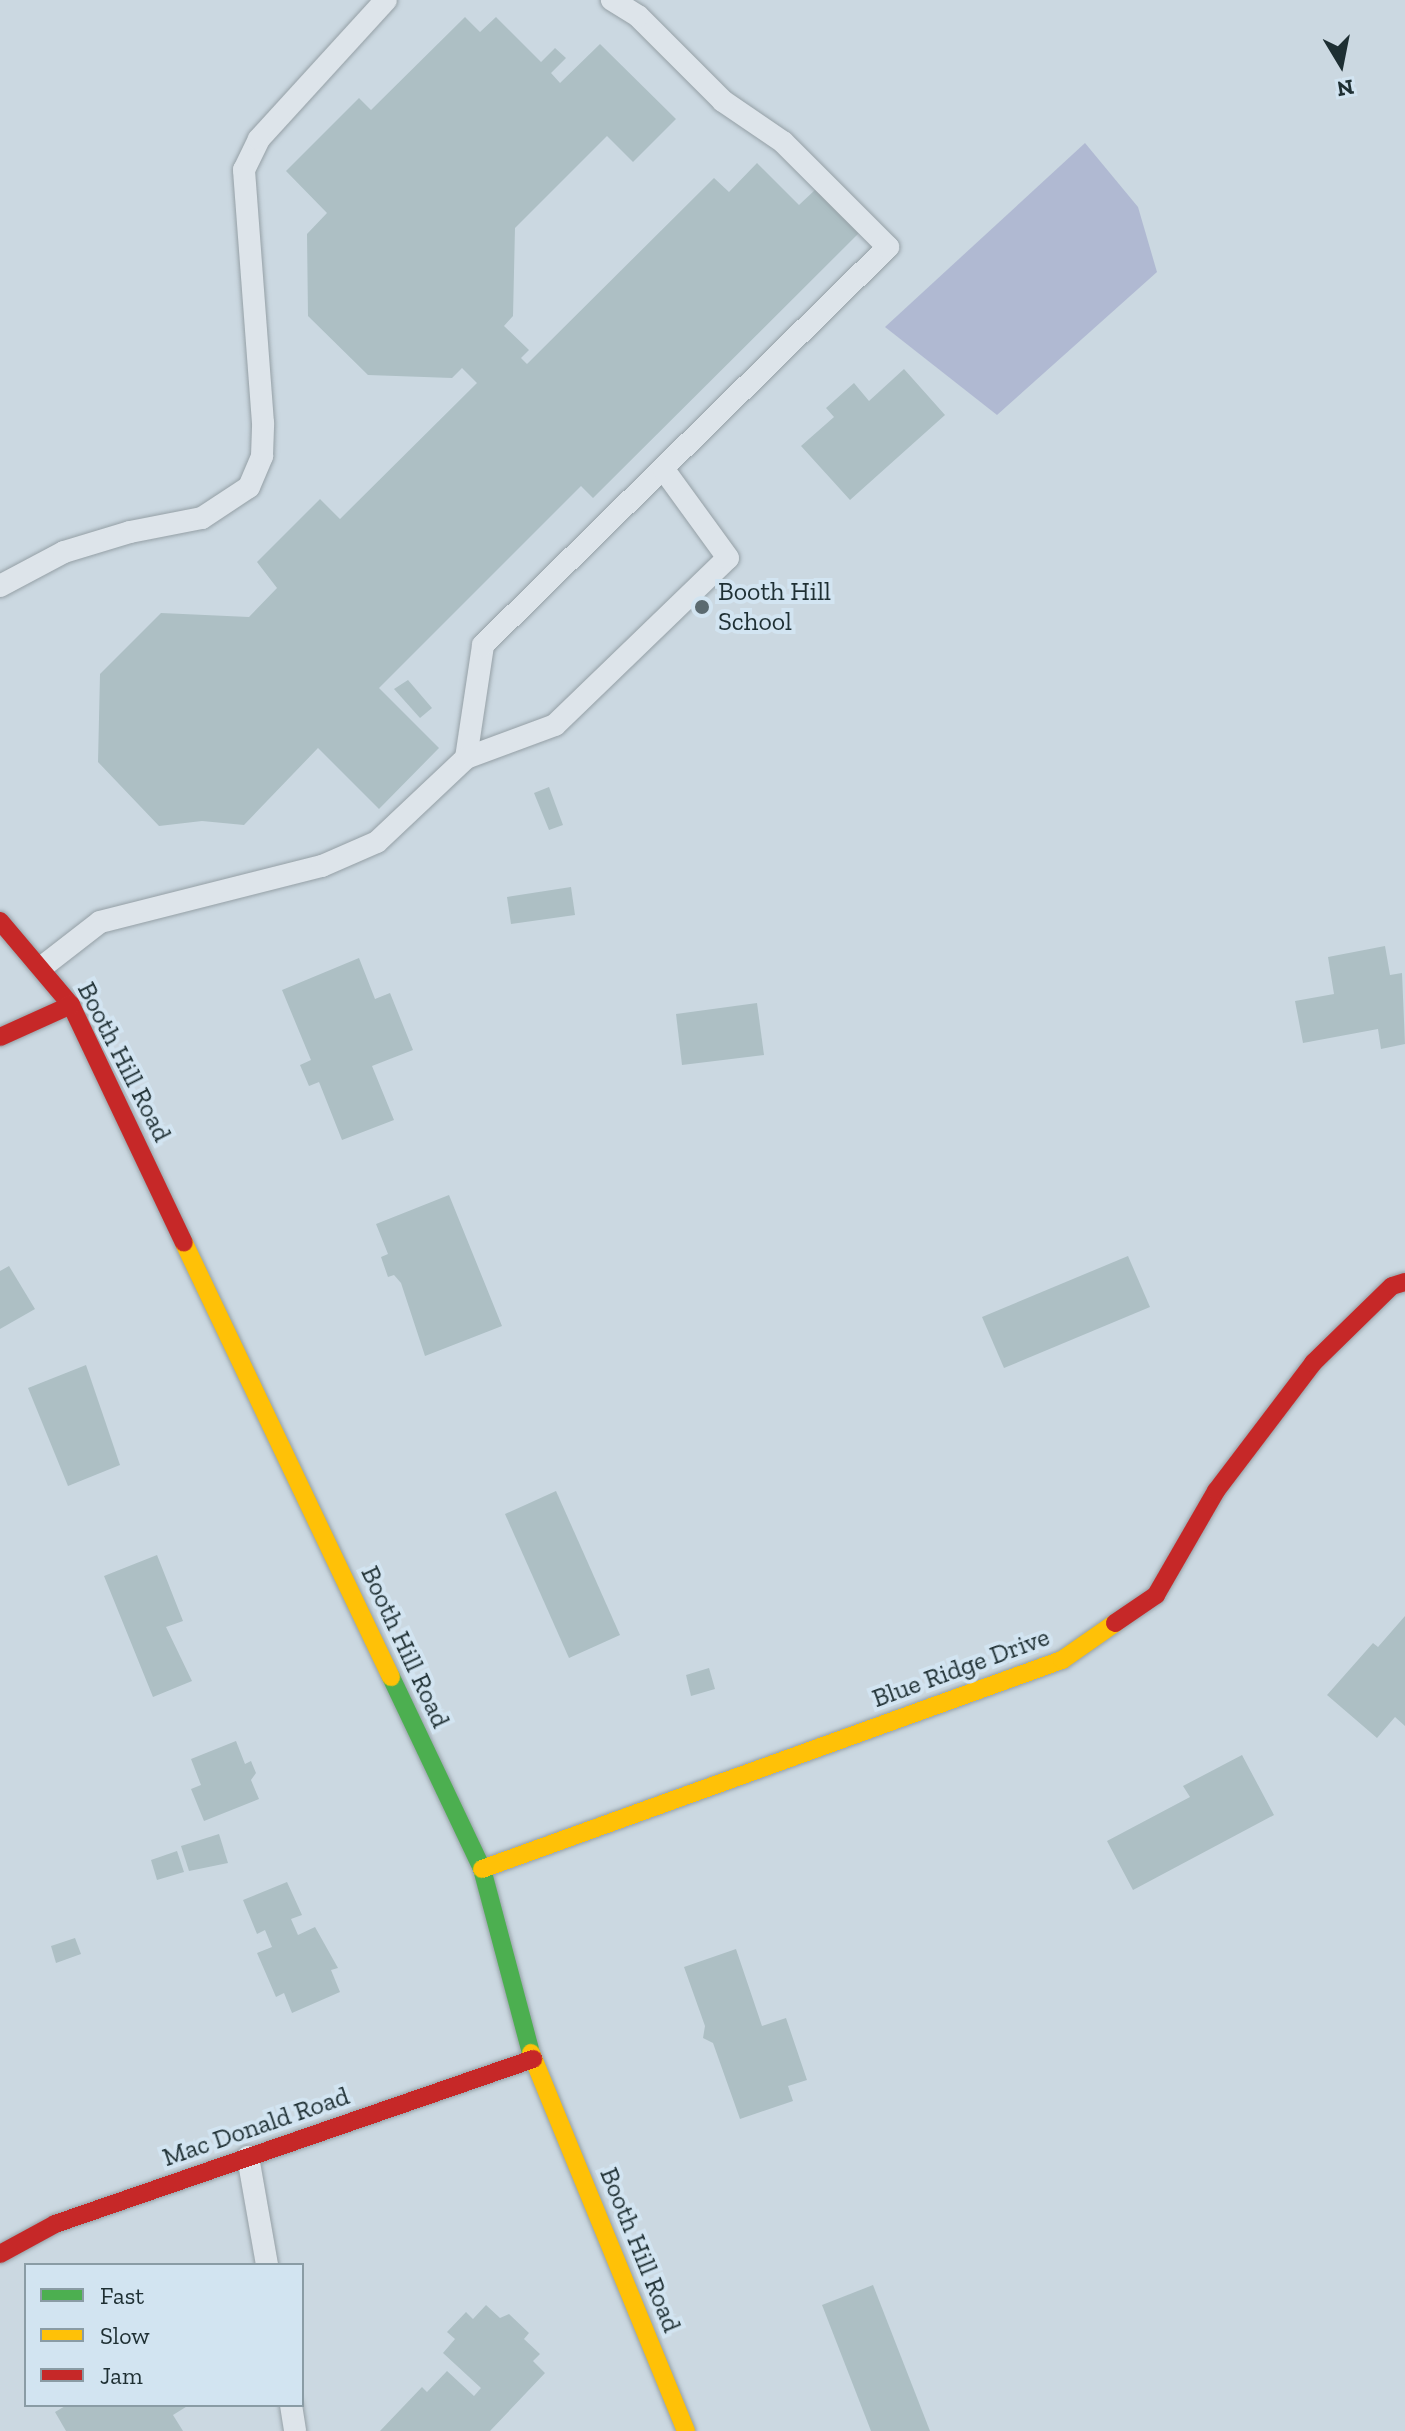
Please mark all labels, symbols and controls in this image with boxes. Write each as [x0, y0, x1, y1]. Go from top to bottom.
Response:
north arrow [1301, 24, 1381, 104]
text: N [1335, 73, 1356, 103]
place label: Booth Hill School [718, 576, 831, 638]
marker: Booth Hill School [693, 598, 711, 616]
street label: Booth Hill Road [70, 977, 178, 1147]
street label: Booth Hill Road [354, 1561, 456, 1733]
street label: Blue Ridge Drive [868, 1621, 1054, 1715]
street label: Mac Donald Road [159, 2080, 353, 2174]
street label: Booth Hill Road [593, 2163, 687, 2337]
legend [24, 2263, 304, 2407]
text: Fast [100, 2281, 144, 2310]
text: Slow [100, 2321, 150, 2350]
text: Jam [100, 2361, 143, 2390]

